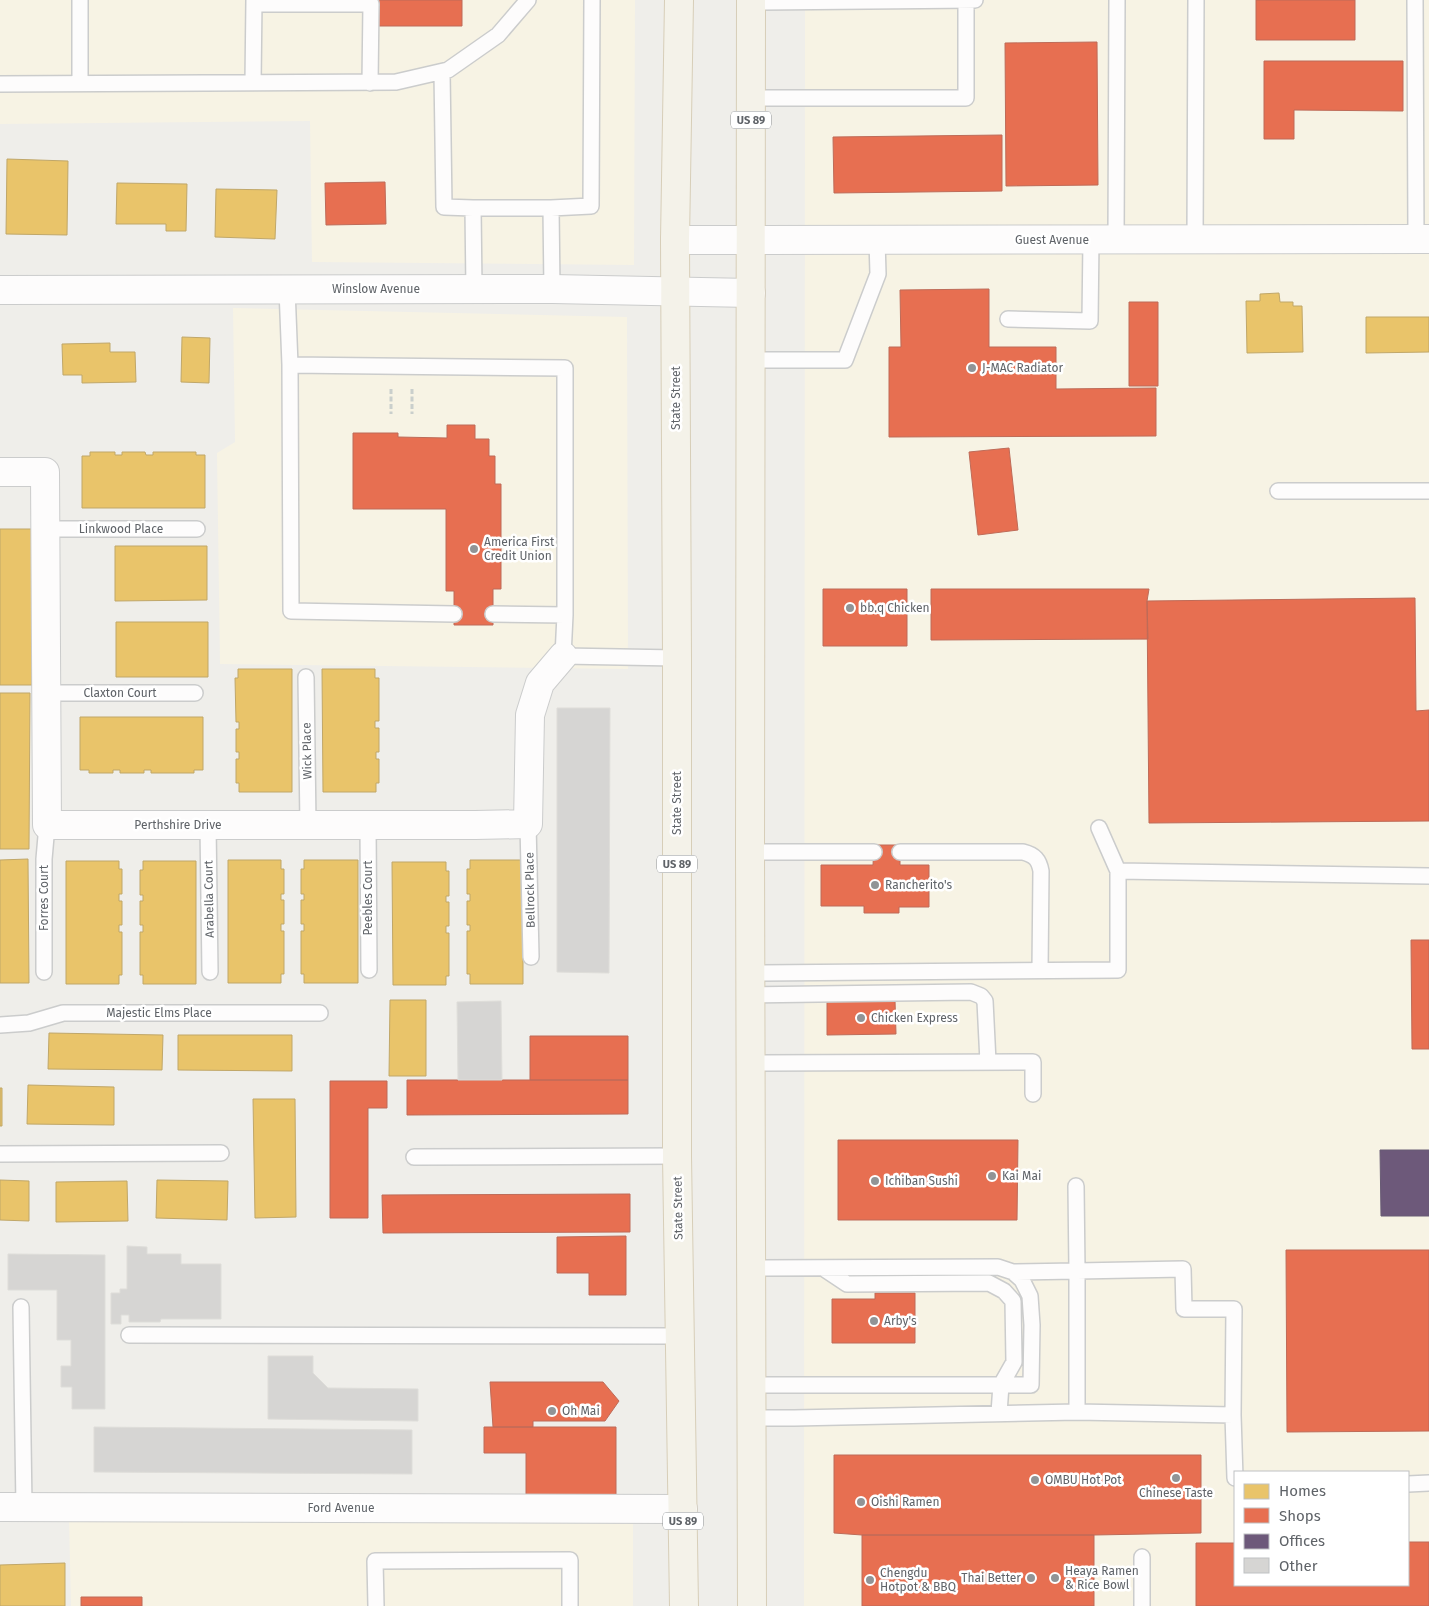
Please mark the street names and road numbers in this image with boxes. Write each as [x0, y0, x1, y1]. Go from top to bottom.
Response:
road number: US 89 [731, 112, 771, 128]
street label: Guest Avenue [1015, 233, 1089, 247]
street label: Winslow Avenue [332, 282, 420, 296]
street label: State Street [669, 365, 683, 430]
street label: Linkwood Place [79, 522, 163, 536]
street label: Claxton Court [83, 686, 157, 700]
street label: Wick Place [300, 722, 314, 780]
street label: State Street [670, 770, 684, 835]
street label: Perthshire Drive [134, 818, 222, 832]
street label: Bellrock Place [522, 852, 538, 928]
road number: US 89 [657, 856, 697, 872]
street label: Arabella Court [201, 860, 217, 938]
street label: Peebles Court [361, 860, 375, 936]
street label: Forres Court [37, 864, 51, 931]
street label: Majestic Elms Place [106, 1006, 212, 1020]
street label: State Street [670, 1175, 686, 1240]
street label: Ford Avenue [308, 1501, 374, 1515]
road number: US 89 [663, 1512, 703, 1530]

